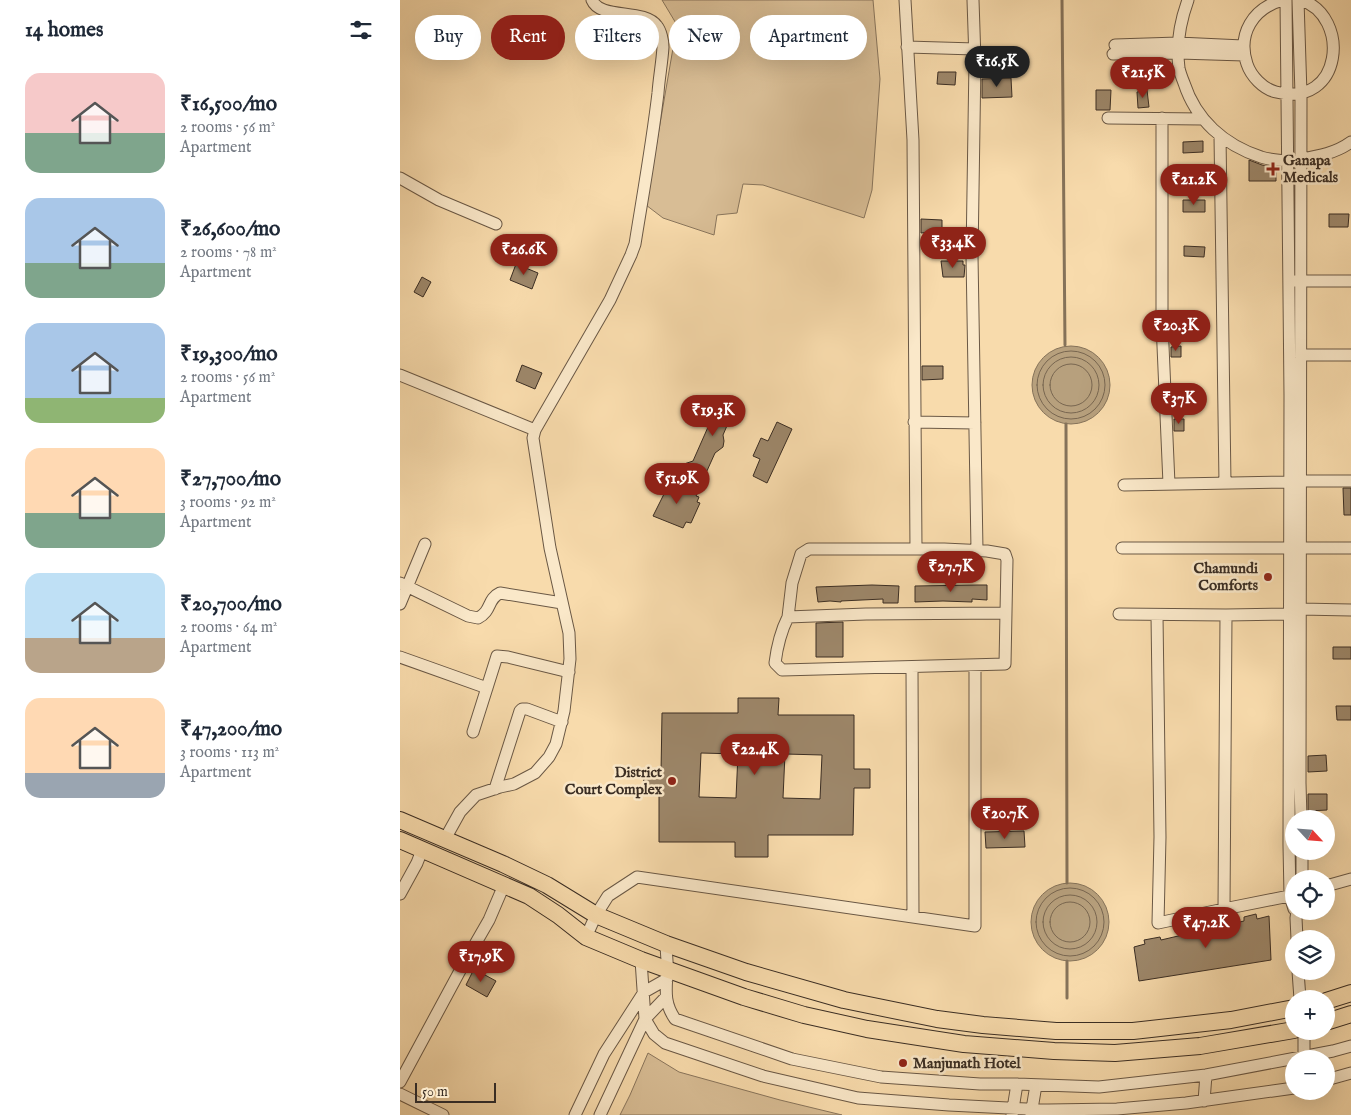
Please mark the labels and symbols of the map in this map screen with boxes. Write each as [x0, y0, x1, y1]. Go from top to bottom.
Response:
pin: ₹16.5K [956, 46, 1038, 88]
pin: ₹21.5K [1102, 56, 1184, 99]
place label: Ganapa Medicals [1283, 151, 1339, 187]
marker: Ganapa Medicals [1267, 163, 1279, 175]
pin: ₹21.2K [1153, 164, 1235, 206]
pin: ₹33.4K [912, 226, 994, 269]
pin: ₹26.6K [483, 234, 565, 276]
pin: ₹20.3K [1135, 310, 1217, 352]
pin: ₹37K [1149, 382, 1209, 425]
pin: ₹19.3K [672, 394, 754, 437]
pin: ₹51.9K [636, 462, 718, 505]
pin: ₹27.7K [910, 550, 992, 593]
place label: Chamundi Comforts [1194, 559, 1259, 595]
marker: Chamundi Comforts [1262, 571, 1274, 583]
pin: ₹22.4K [714, 734, 796, 776]
place label: District Court Complex [565, 763, 663, 799]
marker: District Court Complex [666, 775, 678, 787]
pin: ₹20.7K [964, 798, 1046, 840]
north arrow [1285, 810, 1335, 860]
pin: ₹47.2K [1165, 906, 1247, 949]
pin: ₹17.9K [440, 940, 522, 983]
place label: Manjunath Hotel [913, 1054, 1021, 1073]
marker: Manjunath Hotel [897, 1057, 909, 1069]
scale bar [415, 1080, 496, 1103]

